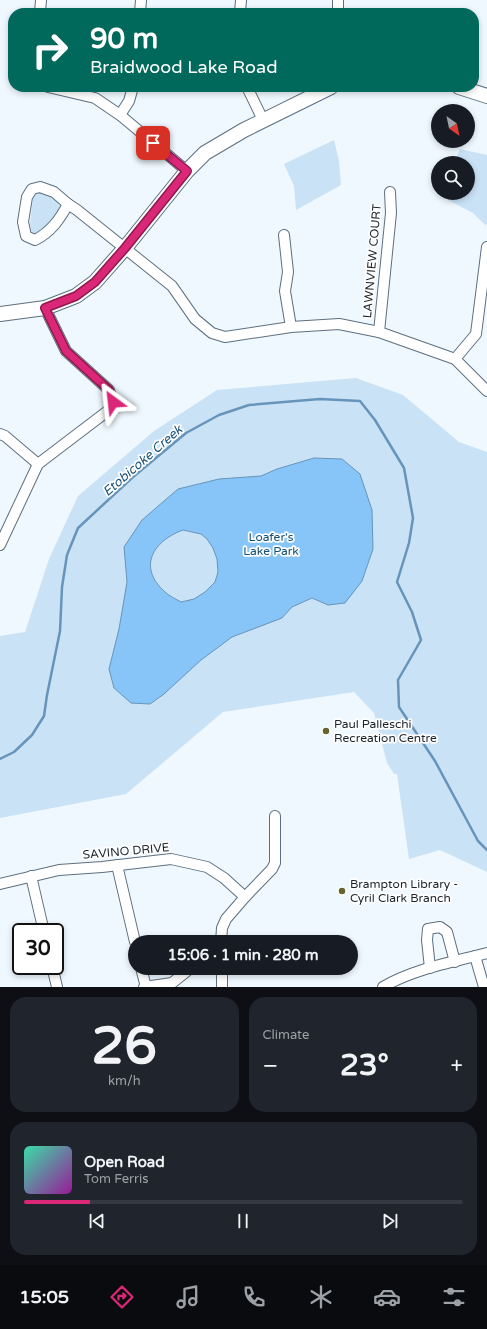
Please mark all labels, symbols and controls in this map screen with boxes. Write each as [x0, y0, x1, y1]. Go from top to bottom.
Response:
text: 90 m [90, 22, 158, 56]
icon: right [24, 24, 76, 76]
text: Braidwood Lake Road [90, 56, 278, 78]
north arrow [431, 104, 475, 148]
map controls [431, 104, 475, 200]
pin [136, 126, 170, 160]
icon: arrive [142, 132, 164, 154]
button: search [431, 156, 475, 200]
street label: LAWNVIEW COURT [360, 203, 384, 319]
position arrow [92, 381, 134, 423]
water label: Etobicoke Creek [100, 421, 186, 500]
park label: Loafer's Lake Park [243, 530, 299, 558]
place label: Paul Palleschi Recreation Centre [334, 717, 437, 745]
marker: Paul Palleschi Recreation Centre [321, 726, 331, 736]
street label: SAVINO DRIVE [82, 840, 170, 862]
place label: Brampton Library - Cyril Clark Branch [350, 877, 458, 905]
marker: Brampton Library - Cyril Clark Branch [337, 886, 347, 896]
speed limit sign: 30 [12, 923, 64, 975]
text: 15:06 · 1 min · 280 m [168, 946, 318, 964]
text: 26 [92, 1015, 157, 1078]
text: Climate [263, 1027, 309, 1043]
text: 23° [340, 1047, 389, 1084]
text: − [263, 1053, 278, 1079]
text: + [451, 1053, 463, 1079]
text: km/h [108, 1073, 141, 1089]
text: Open Road [84, 1153, 165, 1171]
text: Tom Ferris [84, 1171, 148, 1187]
icon: previous [86, 1210, 108, 1232]
icon: pause [232, 1210, 254, 1232]
icon: next [379, 1210, 401, 1232]
icon: directions [108, 1283, 136, 1311]
icon: music [174, 1283, 202, 1311]
icon: phone [240, 1283, 268, 1311]
icon: climate [307, 1283, 335, 1311]
icon: car [373, 1283, 401, 1311]
icon: filters [440, 1283, 468, 1311]
text: 15:05 [19, 1286, 69, 1308]

